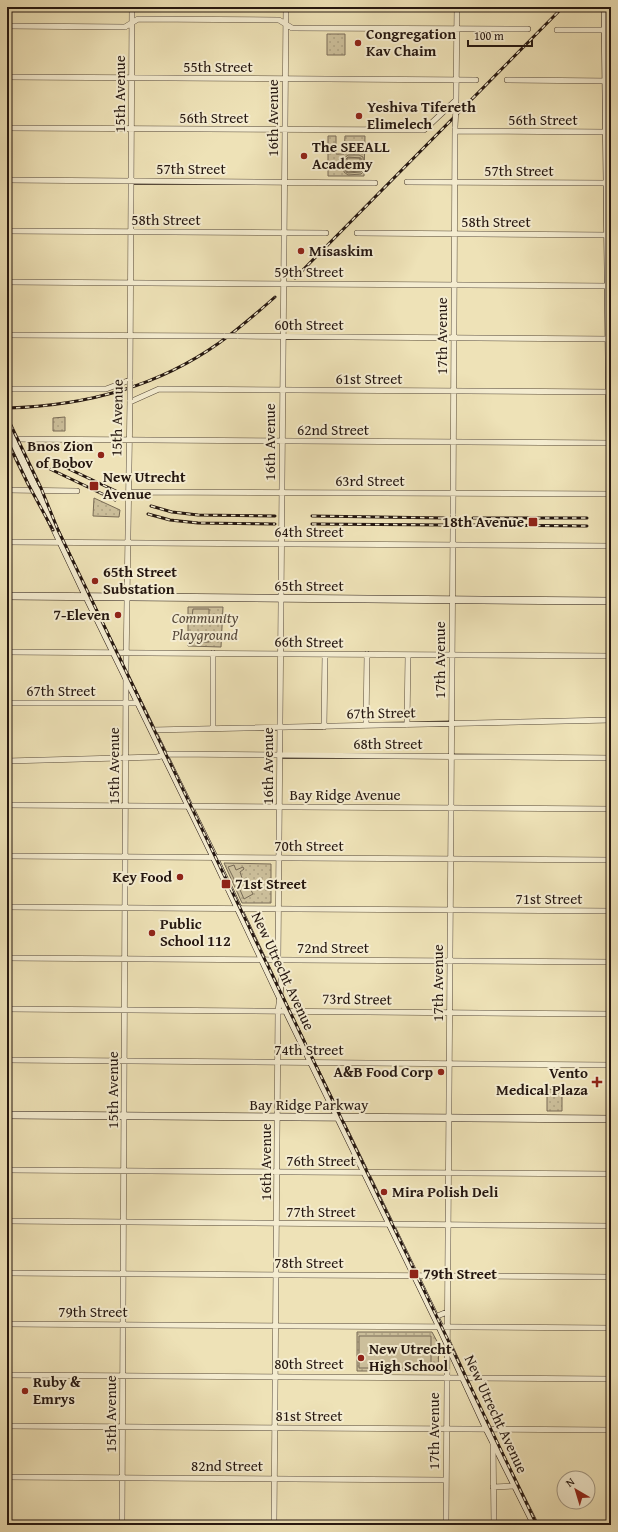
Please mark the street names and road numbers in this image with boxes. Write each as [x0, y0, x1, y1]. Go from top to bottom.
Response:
street label: 15th Avenue [109, 55, 130, 133]
street label: 55th Street [183, 56, 253, 77]
street label: 16th Avenue [262, 79, 283, 157]
street label: 56th Street [179, 107, 249, 128]
street label: 56th Street [508, 109, 578, 130]
street label: 57th Street [156, 158, 226, 179]
street label: 57th Street [484, 160, 554, 181]
street label: 58th Street [131, 209, 201, 230]
street label: 58th Street [461, 211, 531, 232]
street label: 59th Street [274, 261, 344, 282]
street label: 17th Avenue [431, 297, 452, 375]
street label: 60th Street [274, 314, 344, 335]
street label: 61st Street [336, 368, 403, 389]
street label: 15th Avenue [105, 379, 128, 457]
street label: 16th Avenue [259, 403, 280, 481]
street label: 62nd Street [297, 419, 370, 440]
street label: 63rd Street [335, 470, 406, 491]
street label: 64th Street [274, 521, 344, 542]
street label: 65th Street [274, 575, 344, 596]
street label: 17th Avenue [429, 621, 450, 699]
street label: 66th Street [274, 630, 345, 653]
street label: 67th Street [26, 680, 96, 701]
street label: 67th Street [346, 701, 417, 724]
street label: 15th Avenue [103, 727, 124, 805]
street label: 16th Avenue [257, 727, 278, 805]
street label: 68th Street [353, 733, 423, 754]
street label: Bay Ridge Avenue [289, 784, 401, 805]
street label: 70th Street [274, 835, 344, 856]
street label: 71st Street [516, 888, 583, 909]
street label: New Utrecht Avenue [247, 908, 320, 1033]
street label: 72nd Street [297, 937, 370, 958]
street label: 17th Avenue [427, 944, 448, 1022]
street label: 73rd Street [322, 987, 393, 1010]
street label: 74th Street [274, 1039, 344, 1060]
street label: 15th Avenue [102, 1051, 123, 1129]
street label: Bay Ridge Parkway [250, 1094, 369, 1115]
street label: 16th Avenue [255, 1123, 276, 1201]
street label: 76th Street [286, 1150, 356, 1171]
street label: 77th Street [286, 1201, 356, 1222]
street label: 78th Street [274, 1252, 344, 1273]
street label: 79th Street [58, 1301, 128, 1322]
street label: New Utrecht Avenue [460, 1351, 533, 1476]
street label: 80th Street [274, 1353, 344, 1374]
street label: 15th Avenue [100, 1375, 121, 1453]
street label: 17th Avenue [423, 1392, 444, 1470]
street label: 81st Street [276, 1405, 343, 1426]
street label: 82nd Street [191, 1455, 264, 1476]

